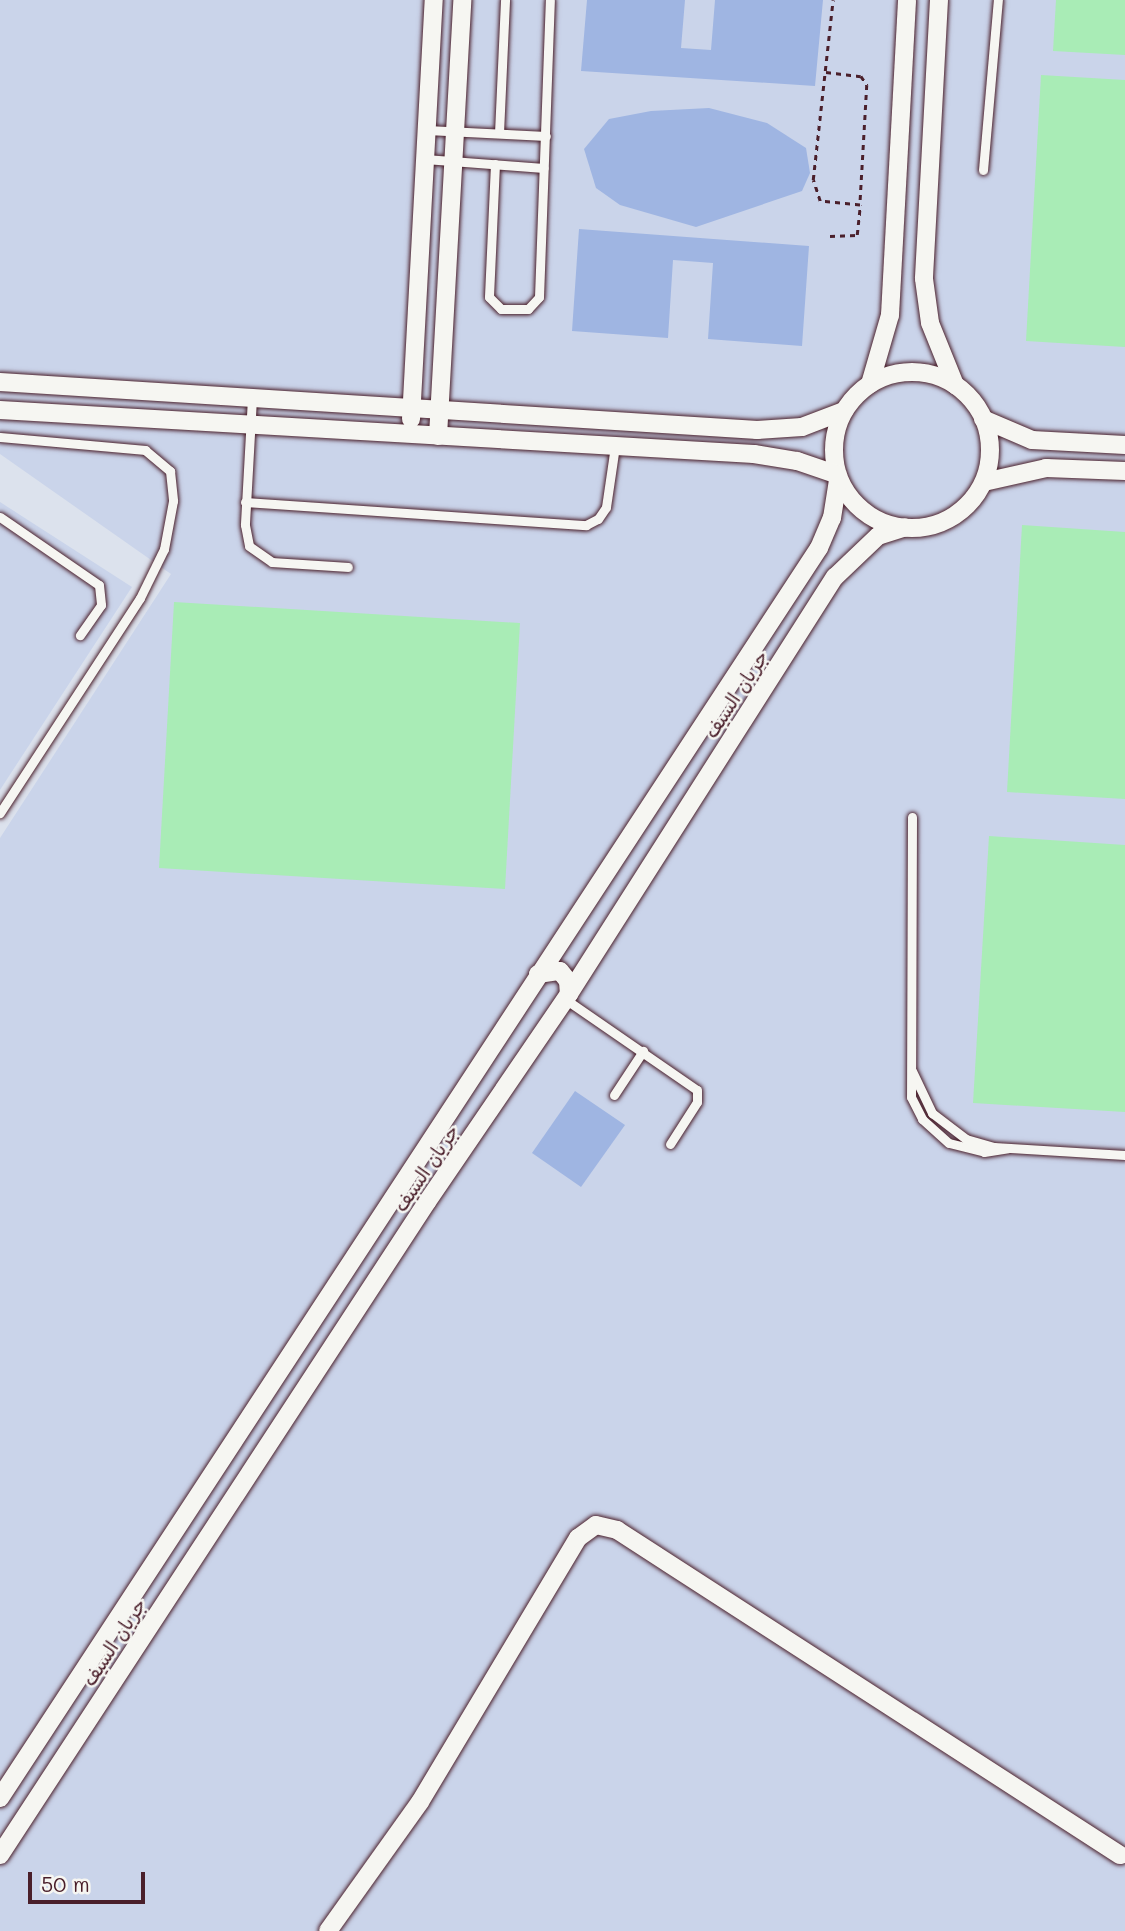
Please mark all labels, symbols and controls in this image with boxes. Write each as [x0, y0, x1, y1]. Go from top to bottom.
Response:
street label: جريان السيف [699, 646, 773, 742]
street label: جريان السيف [389, 1120, 463, 1216]
street label: جريان السيف [77, 1594, 151, 1690]
scale bar [32, 1857, 149, 1901]
text: 50 m [41, 1870, 90, 1897]

